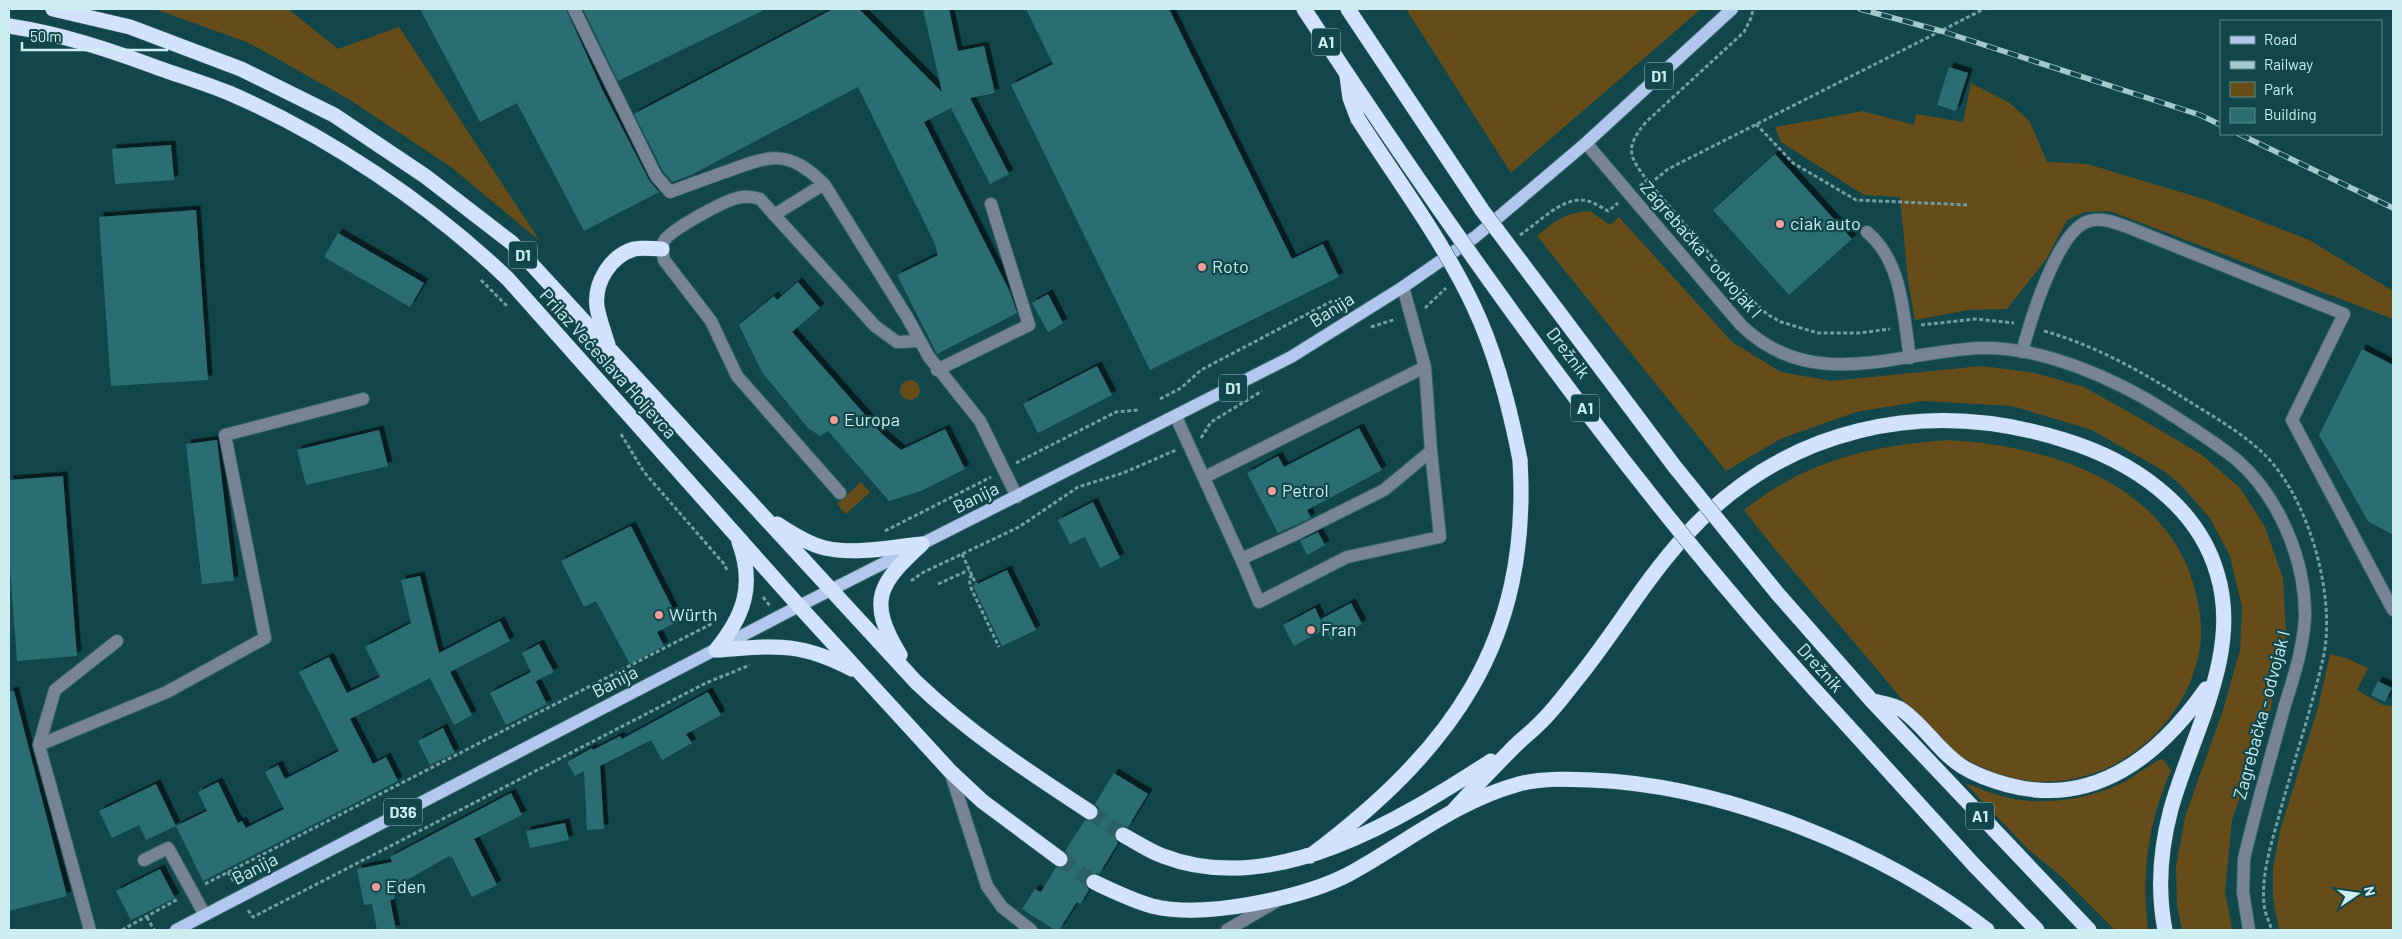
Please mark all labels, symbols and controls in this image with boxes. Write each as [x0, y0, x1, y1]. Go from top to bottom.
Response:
scale bar [22, 20, 168, 52]
legend [2220, 20, 2382, 135]
text: 50 m [30, 27, 62, 45]
road number: A1 [1312, 28, 1340, 56]
text: Road [2264, 30, 2297, 48]
text: Railway [2264, 55, 2313, 73]
road number: D1 [1645, 62, 1673, 90]
text: Park [2264, 80, 2294, 98]
text: Building [2264, 105, 2317, 123]
street label: Zagrebačka - odvojak I [1636, 176, 1767, 322]
place label: ciak auto [1790, 212, 1861, 234]
marker: ciak auto [1774, 218, 1786, 230]
road number: D1 [509, 242, 537, 268]
place label: Roto [1212, 255, 1249, 277]
marker: Roto [1196, 261, 1208, 273]
street label: Prilaz Većeslava Holjevca [536, 284, 682, 443]
street label: Banija [1305, 287, 1358, 331]
street label: Drežnik [1542, 322, 1595, 382]
road number: D1 [1219, 374, 1247, 402]
road number: A1 [1571, 394, 1599, 422]
place label: Europa [844, 408, 900, 430]
marker: Europa [828, 414, 840, 426]
street label: Banija [949, 477, 1002, 518]
place label: Petrol [1282, 479, 1329, 501]
marker: Petrol [1266, 485, 1278, 497]
place label: Würth [669, 603, 717, 625]
marker: Würth [653, 609, 665, 621]
place label: Fran [1321, 618, 1356, 640]
marker: Fran [1305, 624, 1317, 636]
street label: Zagrebačka - odvojak I [2228, 628, 2294, 802]
street label: Drežnik [1793, 638, 1848, 696]
street label: Banija [588, 660, 641, 702]
road number: D36 [384, 799, 422, 826]
road number: A1 [1966, 802, 1994, 829]
street label: Banija [228, 847, 281, 889]
north arrow [2332, 869, 2382, 919]
place label: Eden [386, 875, 426, 897]
marker: Eden [370, 881, 382, 893]
text: N [2361, 885, 2379, 897]

